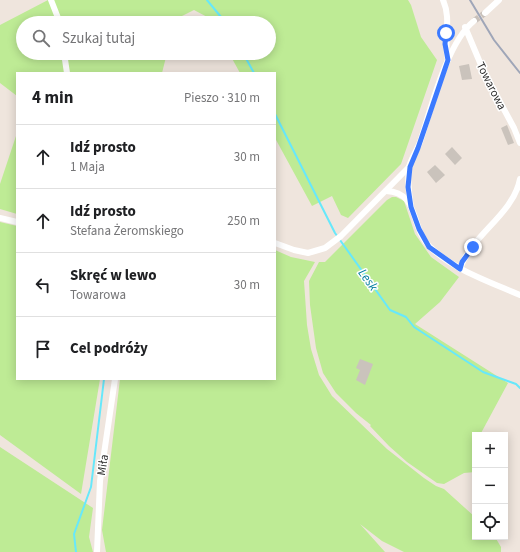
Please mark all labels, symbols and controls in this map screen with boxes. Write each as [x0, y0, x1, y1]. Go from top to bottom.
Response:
search box [16, 16, 276, 60]
route start [437, 24, 455, 42]
icon: search [30, 27, 52, 49]
text: Szukaj tutaj [62, 28, 135, 49]
street label: Towarowa [472, 59, 510, 113]
text: 4 min [32, 86, 73, 110]
text: Pieszo · 310 m [184, 89, 260, 107]
text: Idź prosto [70, 137, 136, 158]
icon: ahead [32, 146, 54, 168]
text: 30 m [234, 148, 260, 166]
text: 1 Maja [70, 158, 105, 176]
text: Idź prosto [70, 201, 136, 222]
icon: ahead [32, 210, 54, 232]
text: 250 m [227, 212, 260, 230]
text: Stefana Żeromskiego [70, 222, 184, 240]
route end [464, 238, 482, 256]
text: Skręć w lewo [70, 265, 157, 286]
water label: Lesk [354, 265, 383, 295]
icon: left [32, 274, 54, 296]
text: 30 m [234, 276, 260, 294]
text: Towarowa [70, 286, 126, 304]
icon: arrive [32, 338, 54, 360]
text: Cel podróży [70, 338, 148, 359]
map controls [472, 432, 508, 540]
button: + [472, 432, 508, 468]
street label: Miła [93, 453, 113, 477]
button: − [472, 468, 508, 504]
button: locate [472, 504, 508, 540]

